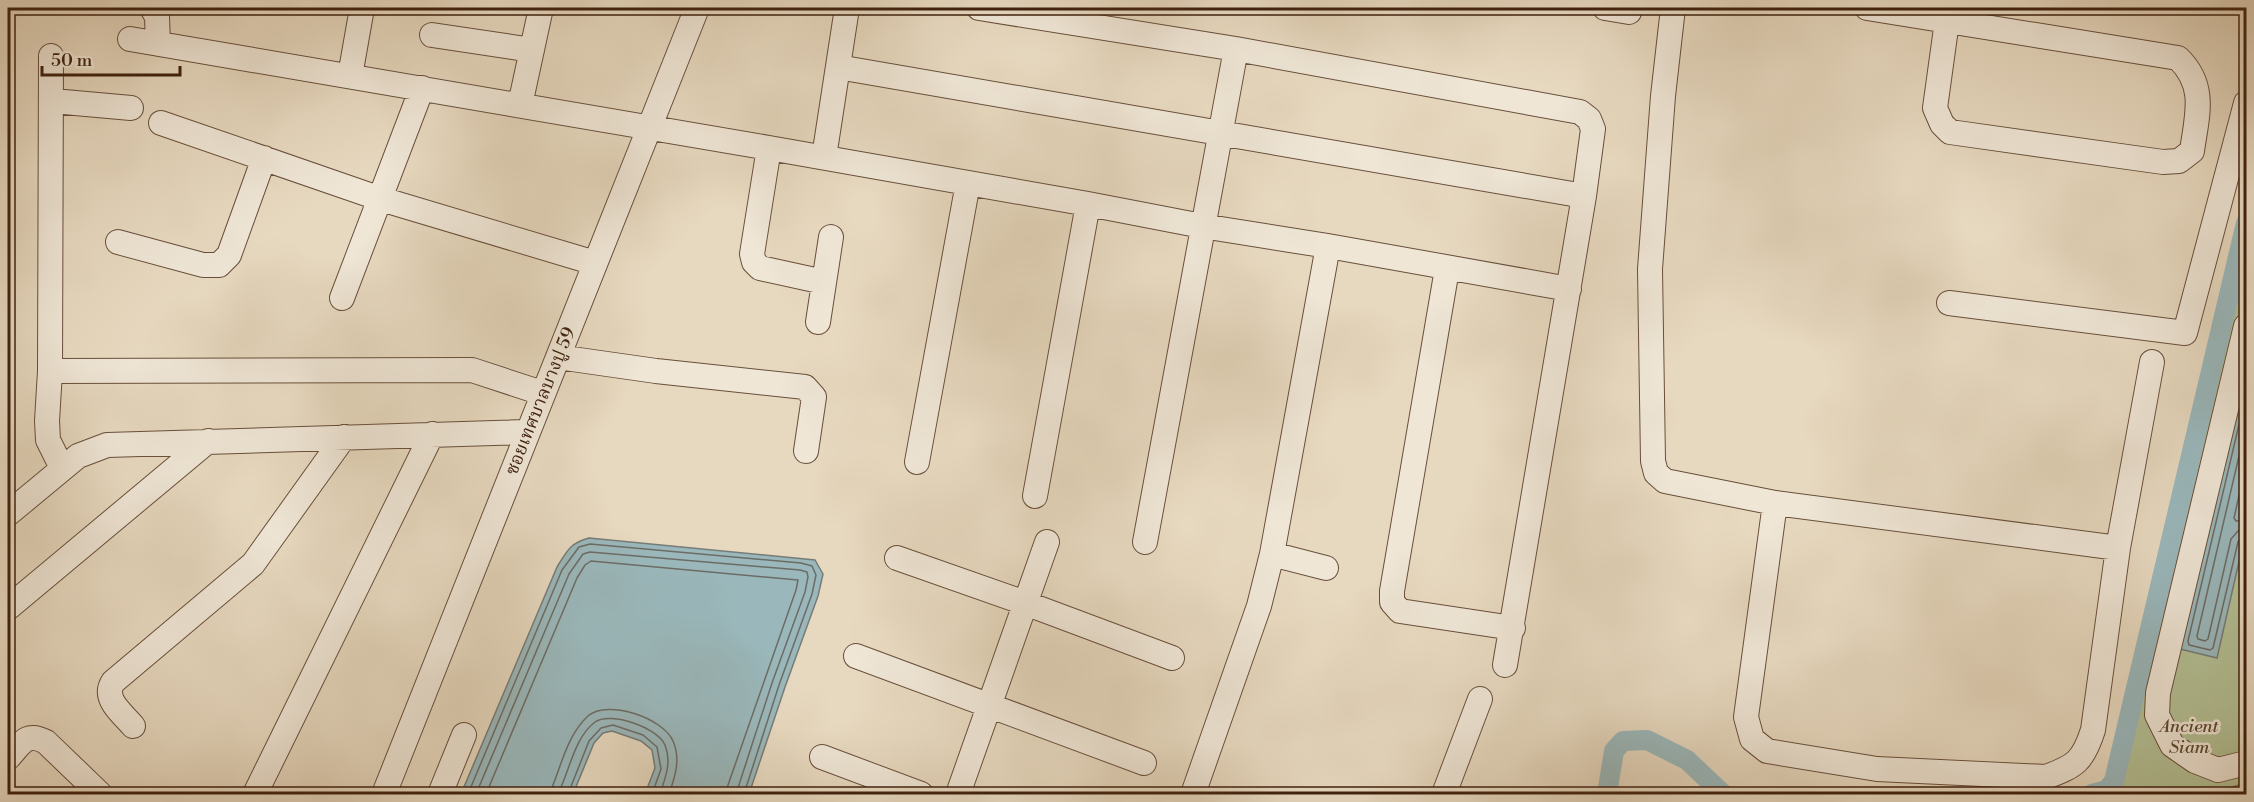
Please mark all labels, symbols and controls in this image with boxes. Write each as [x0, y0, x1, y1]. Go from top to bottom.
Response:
scale bar [42, 39, 180, 77]
text: 50 m [51, 49, 93, 72]
street label: ซอยเทศบาลบางปู 59 [500, 324, 581, 479]
park label: Ancient Siam [2157, 715, 2220, 759]

